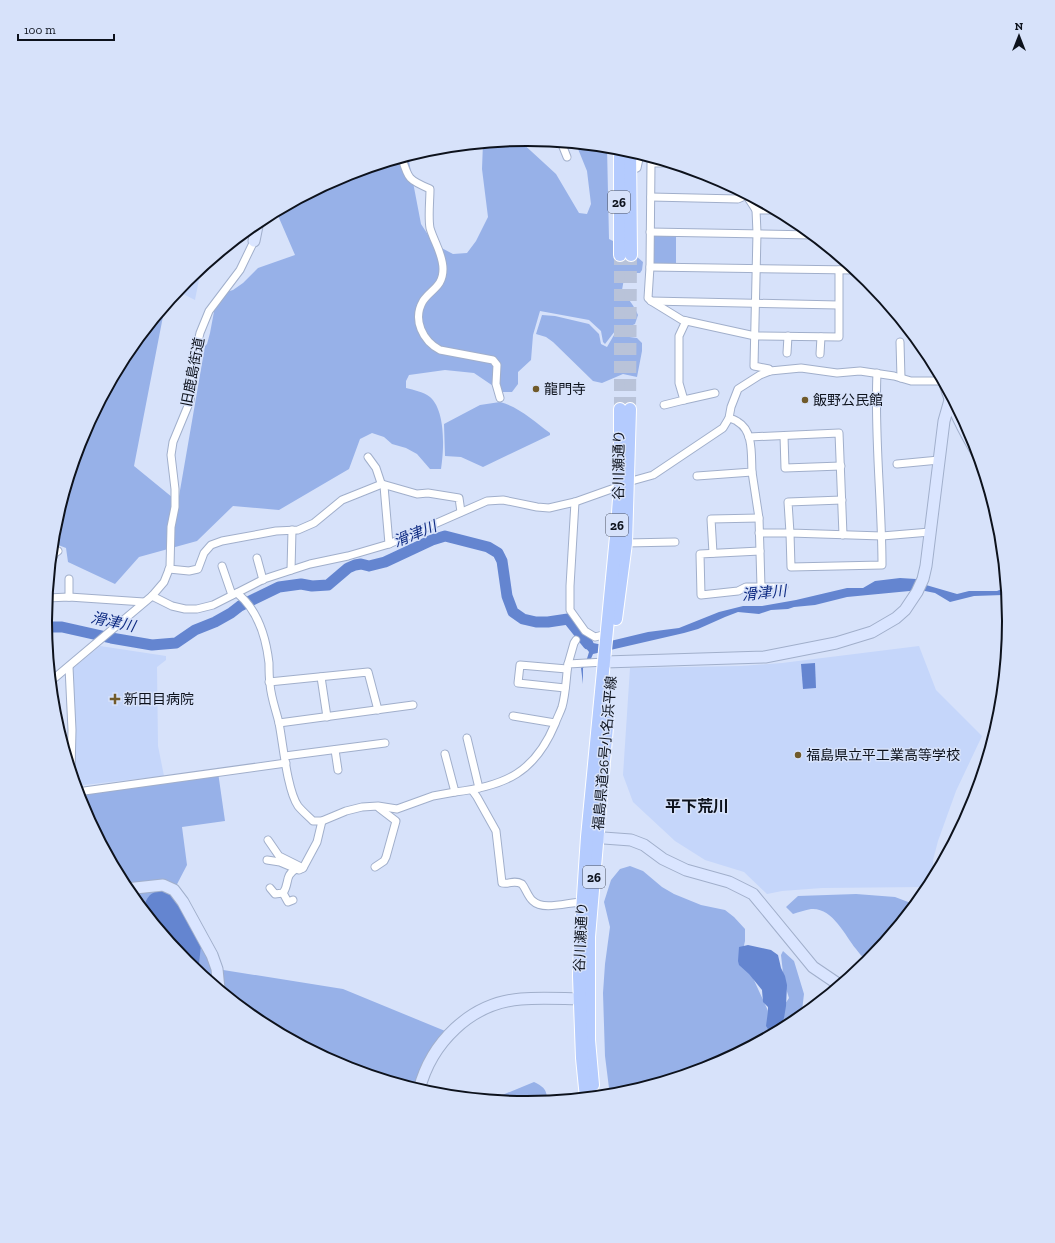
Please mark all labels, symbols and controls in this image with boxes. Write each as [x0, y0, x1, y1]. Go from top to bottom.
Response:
scale bar [18, 16, 114, 42]
north arrow [999, 16, 1039, 56]
text: N [1015, 20, 1024, 33]
text: 100 m [24, 23, 56, 37]
road number: 26 [608, 191, 630, 213]
street label: 旧鹿島街道 [178, 336, 208, 408]
place label: 龍門寺 [544, 381, 586, 398]
marker: 龍門寺 [531, 384, 541, 394]
place label: 飯野公民館 [813, 392, 883, 409]
marker: 飯野公民館 [800, 395, 810, 405]
street label: 谷川瀬通り [610, 430, 628, 500]
road number: 26 [606, 514, 628, 536]
water label: 滑津川 [391, 516, 441, 551]
water label: 滑津川 [741, 581, 789, 604]
water label: 滑津川 [89, 609, 139, 636]
street label: 福島県道26号小名浜平線 [590, 675, 620, 831]
place label: 新田目病院 [124, 691, 194, 708]
marker: 新田目病院 [109, 693, 121, 705]
place label: 福島県立平工業高等学校 [806, 747, 960, 764]
marker: 福島県立平工業高等学校 [793, 750, 803, 760]
district label: 平下荒川 [665, 797, 729, 816]
road number: 26 [583, 866, 605, 888]
street label: 谷川瀬通り [571, 902, 591, 972]

